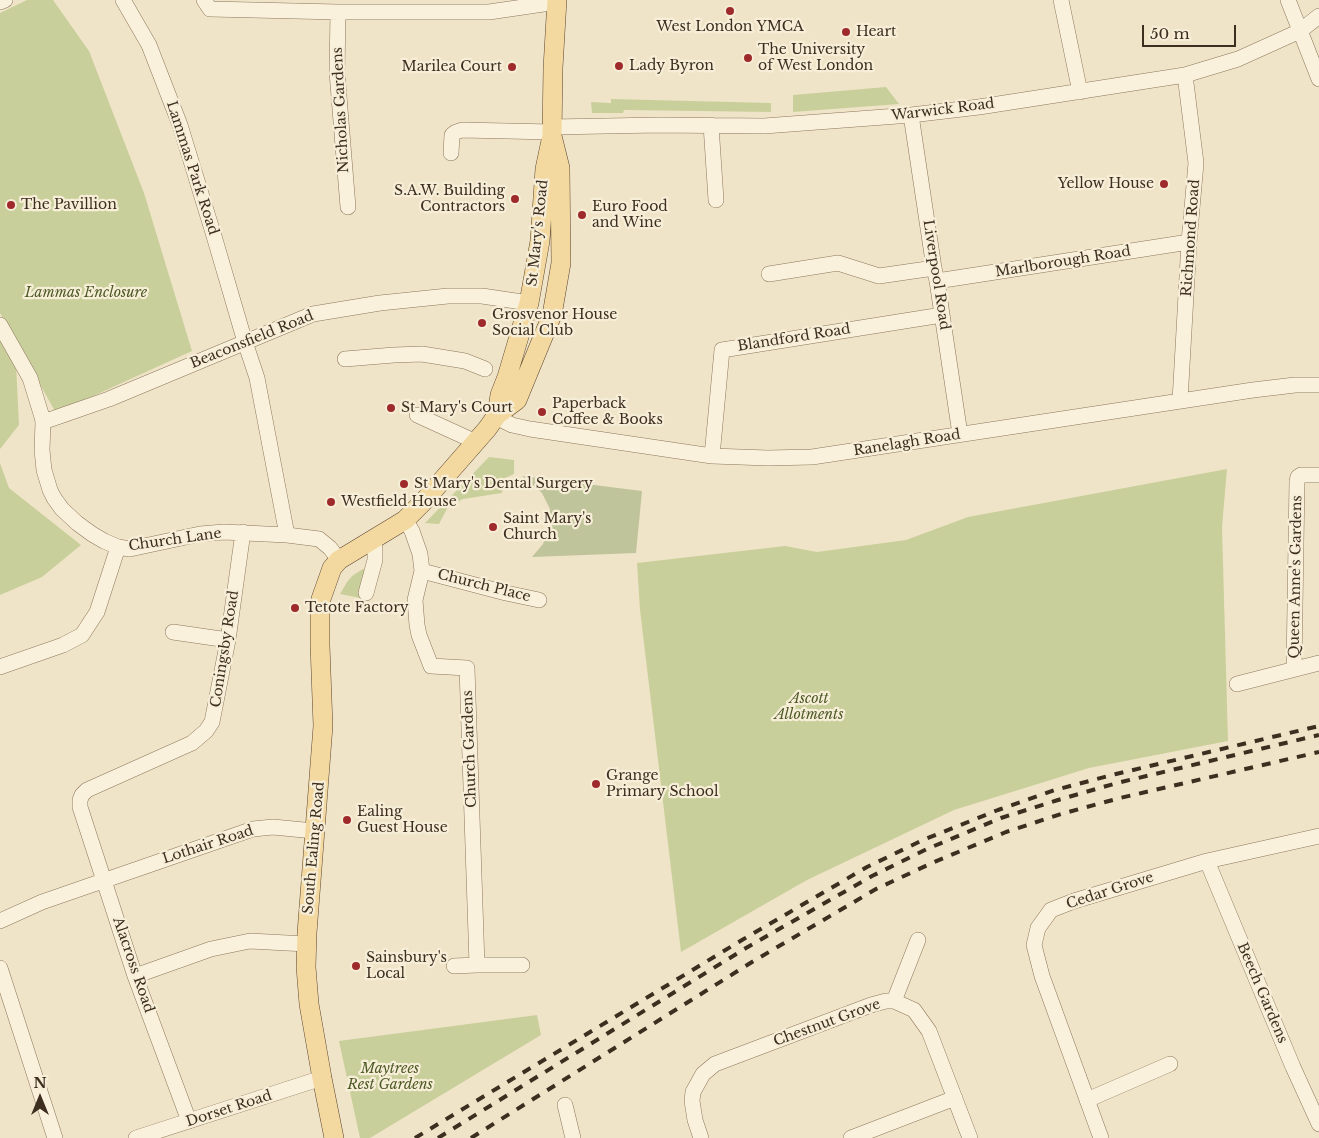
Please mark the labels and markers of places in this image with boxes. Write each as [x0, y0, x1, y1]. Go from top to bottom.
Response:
marker: West London YMCA [724, 5, 736, 17]
place label: West London YMCA [656, 19, 804, 35]
place label: Heart [856, 24, 896, 40]
marker: Heart [840, 26, 852, 38]
place label: The University of West London [758, 42, 873, 74]
marker: The University of West London [742, 52, 754, 64]
place label: Lady Byron [629, 58, 714, 74]
place label: Marilea Court [401, 59, 502, 75]
marker: Lady Byron [613, 60, 625, 72]
marker: Marilea Court [506, 61, 518, 73]
place label: Yellow House [1058, 176, 1154, 192]
marker: Yellow House [1158, 178, 1170, 190]
place label: S.A.W. Building Contractors [394, 183, 505, 216]
marker: S.A.W. Building Contractors [509, 193, 521, 205]
place label: The Pavillion [21, 197, 117, 213]
marker: The Pavillion [5, 199, 17, 211]
place label: Euro Food and Wine [592, 199, 668, 232]
marker: Euro Food and Wine [576, 209, 588, 221]
place label: Grosvenor House Social Club [492, 307, 617, 340]
marker: Grosvenor House Social Club [476, 317, 488, 329]
place label: Paperback Coffee & Books [552, 396, 663, 428]
place label: St Mary's Court [401, 400, 513, 416]
marker: St Mary's Court [385, 402, 397, 414]
marker: Paperback Coffee & Books [536, 406, 548, 418]
place label: St Mary's Dental Surgery [414, 476, 593, 492]
marker: St Mary's Dental Surgery [398, 478, 410, 490]
place label: Westfield House [341, 494, 457, 510]
marker: Westfield House [325, 496, 337, 508]
place label: Saint Mary's Church [503, 511, 591, 544]
marker: Saint Mary's Church [487, 521, 499, 533]
place label: Tetote Factory [305, 600, 409, 616]
marker: Tetote Factory [289, 602, 301, 614]
place label: Grange Primary School [606, 768, 719, 800]
marker: Grange Primary School [590, 778, 602, 790]
place label: Ealing Guest House [357, 804, 448, 836]
marker: Ealing Guest House [341, 814, 353, 826]
place label: Sainsbury's Local [366, 950, 447, 982]
marker: Sainsbury's Local [350, 960, 362, 972]

